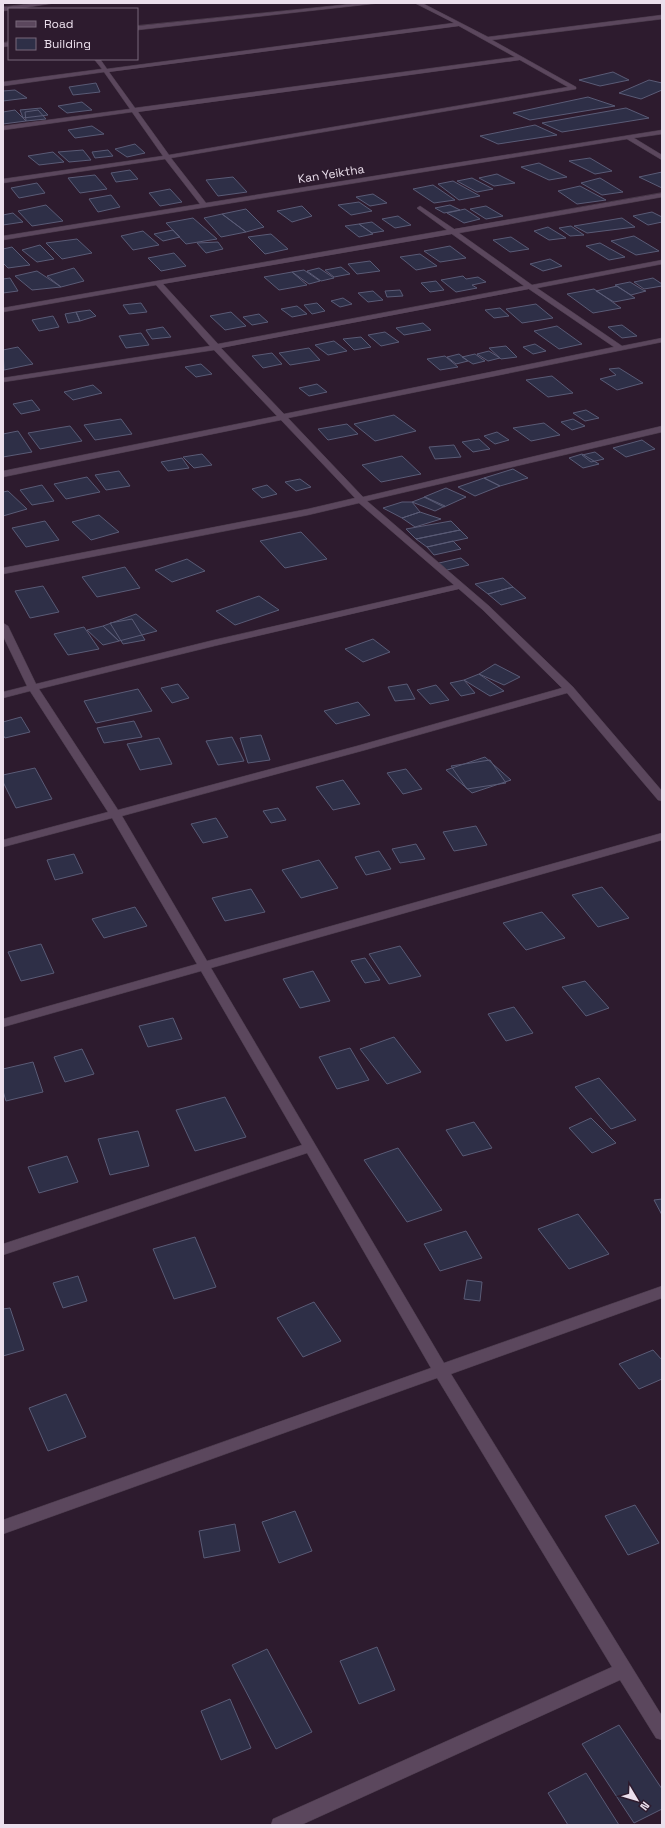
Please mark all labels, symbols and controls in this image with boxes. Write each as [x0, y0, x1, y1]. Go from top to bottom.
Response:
legend [8, 8, 138, 60]
text: Road [44, 16, 73, 32]
text: Building [44, 36, 91, 52]
street label: Kan Yeiktha [297, 161, 365, 187]
north arrow [617, 1780, 657, 1820]
text: N [637, 1799, 653, 1813]

